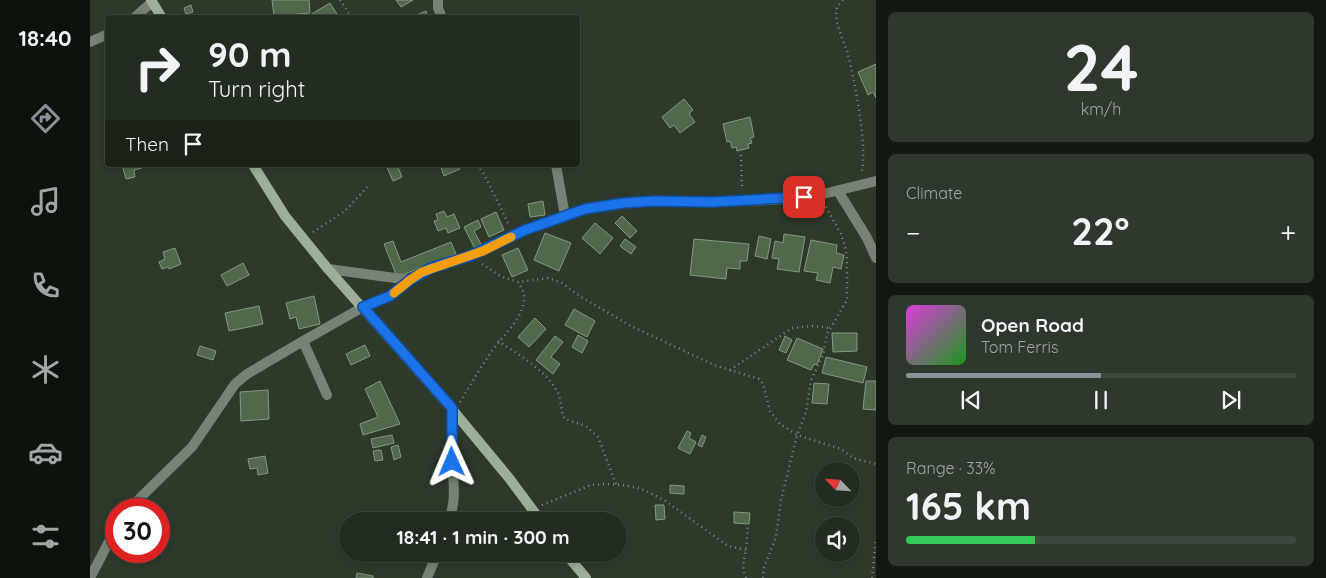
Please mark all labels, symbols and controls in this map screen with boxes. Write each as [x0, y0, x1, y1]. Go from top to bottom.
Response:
text: 18:40 [18, 24, 72, 52]
text: 24 [1063, 26, 1139, 107]
text: 90 m [208, 32, 291, 76]
icon: right [125, 35, 190, 100]
text: Turn right [208, 75, 305, 103]
text: km/h [1081, 99, 1121, 119]
icon: directions [28, 101, 63, 136]
icon: arrive [179, 130, 207, 158]
text: Then [125, 132, 169, 156]
pin [783, 176, 825, 218]
icon: arrive [790, 183, 818, 211]
text: Climate [906, 183, 962, 203]
icon: music [28, 184, 63, 219]
text: 22° [1071, 207, 1129, 255]
text: − [906, 215, 921, 250]
text: + [1280, 215, 1296, 250]
icon: phone [28, 268, 63, 303]
text: Open Road [981, 313, 1084, 337]
text: Tom Ferris [981, 337, 1058, 357]
icon: climate [28, 352, 63, 387]
icon: previous [957, 386, 985, 414]
icon: pause [1087, 386, 1115, 414]
icon: next [1217, 386, 1245, 414]
icon: car [28, 435, 63, 470]
position arrow [425, 435, 477, 487]
text: Range · 33% [906, 458, 995, 478]
north arrow [815, 462, 860, 508]
map controls [815, 462, 860, 562]
text: 165 km [906, 482, 1031, 530]
speed limit sign: 30 [105, 498, 170, 563]
button: sound [815, 517, 860, 562]
icon: filters [28, 519, 63, 554]
text: 18:41 · 1 min · 300 m [396, 525, 570, 549]

